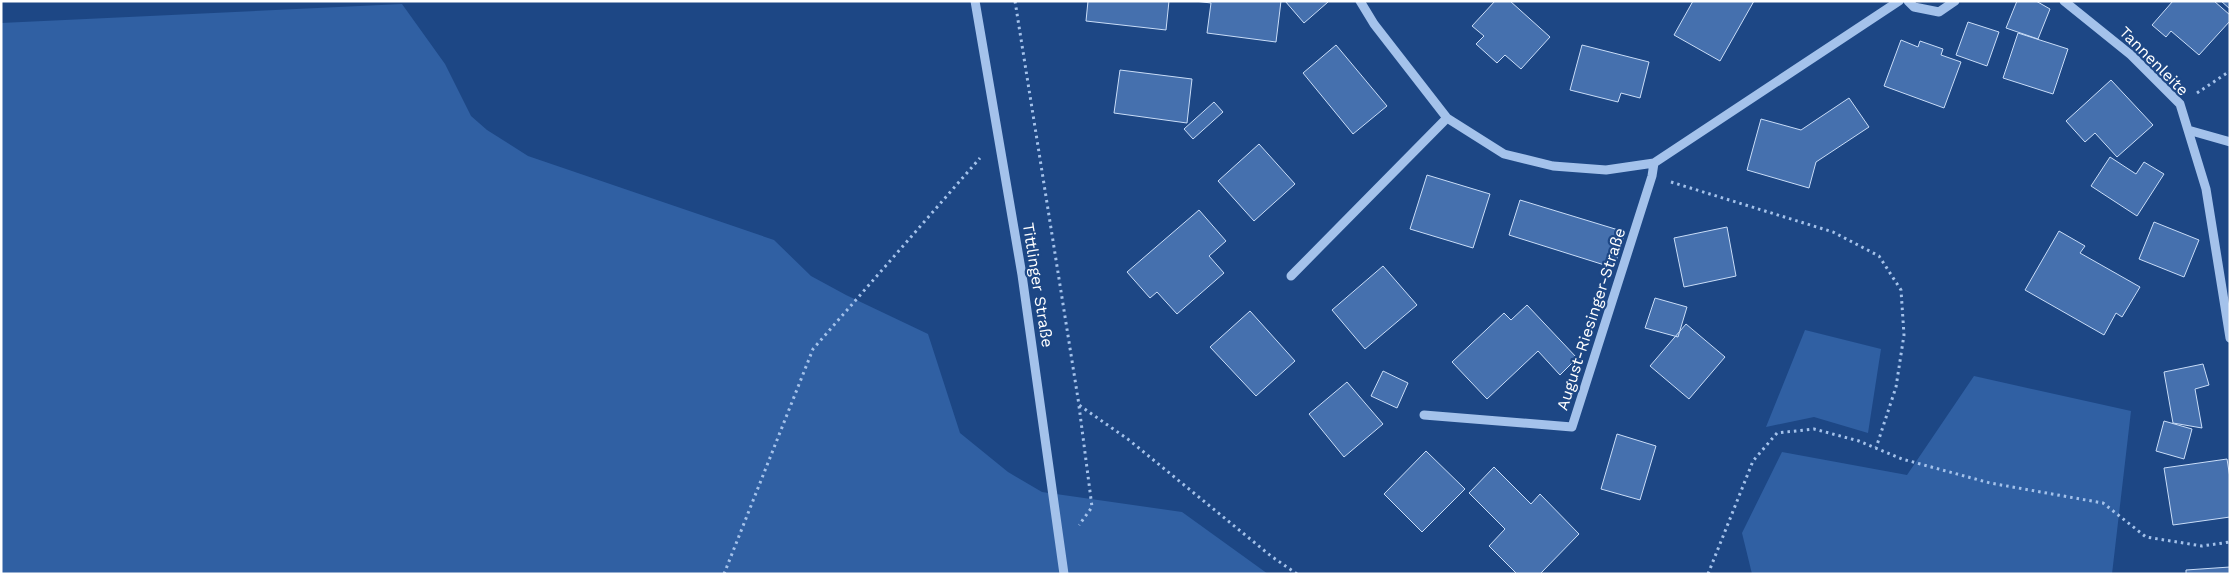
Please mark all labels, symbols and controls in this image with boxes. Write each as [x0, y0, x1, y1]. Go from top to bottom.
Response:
street label: Tannenleite [2115, 22, 2193, 100]
street label: Tittlinger Straße [1019, 221, 1057, 349]
street label: August-Riesinger-Straße [1552, 225, 1630, 413]

